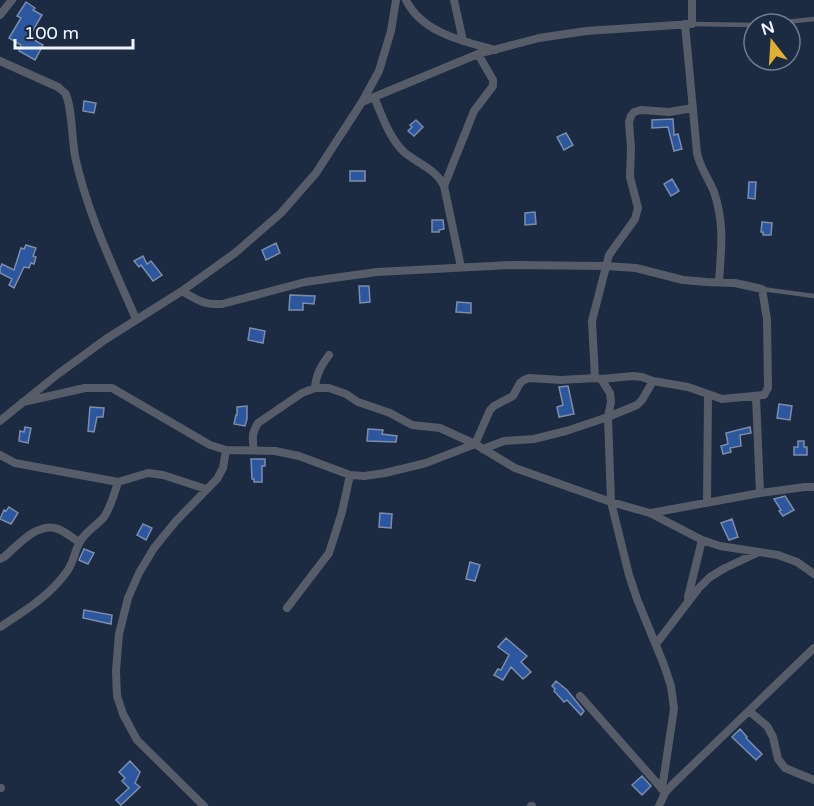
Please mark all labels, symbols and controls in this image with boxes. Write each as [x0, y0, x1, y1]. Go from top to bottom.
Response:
scale bar [15, 12, 134, 50]
north arrow [742, 12, 802, 72]
text: N [759, 17, 777, 40]
text: 100 m [24, 22, 79, 44]

